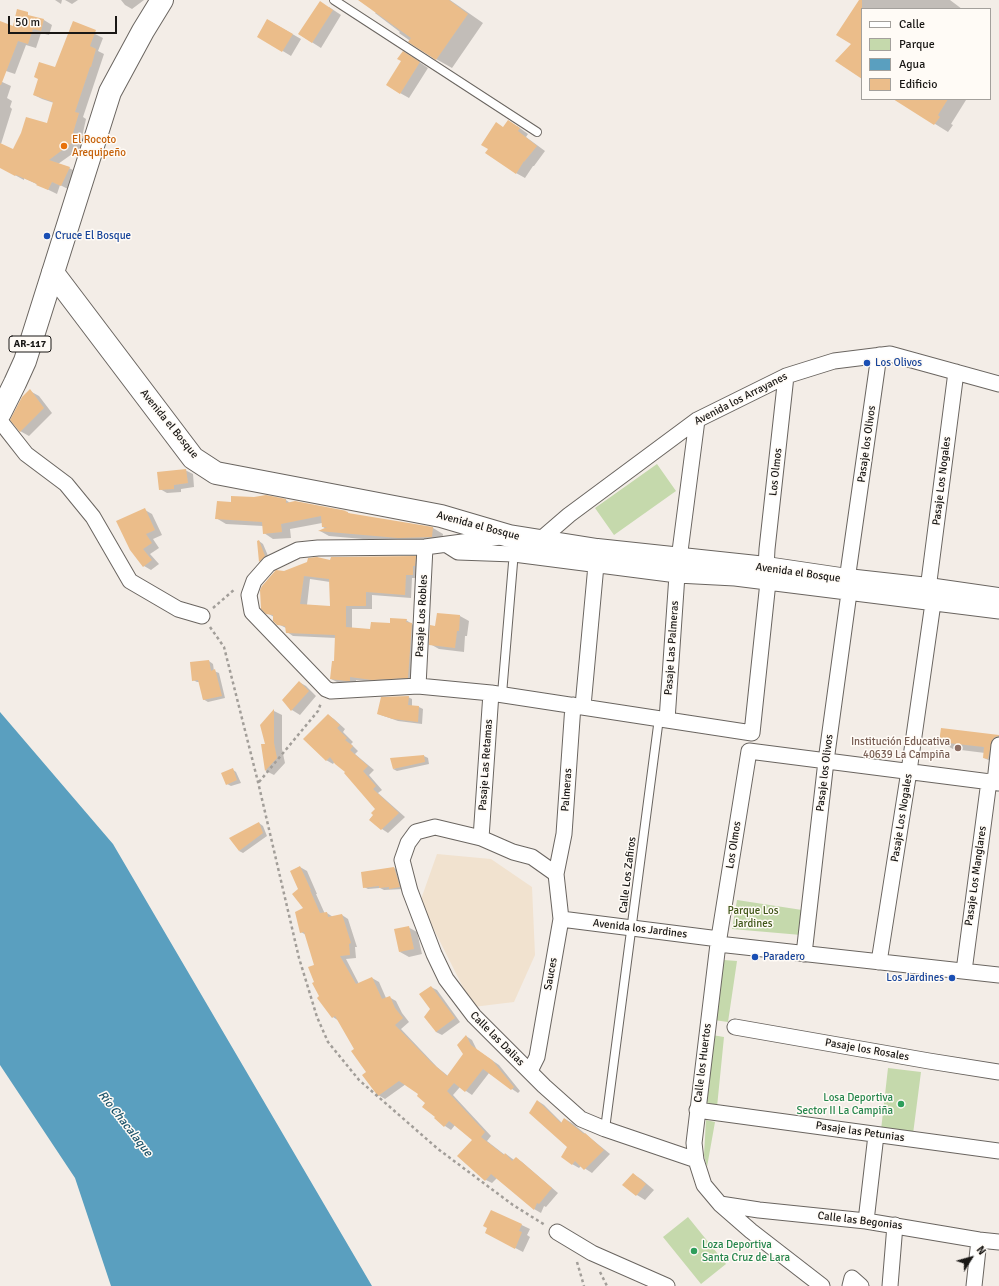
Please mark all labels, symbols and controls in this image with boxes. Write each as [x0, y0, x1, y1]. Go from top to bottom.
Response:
scale bar [10, 8, 119, 34]
legend [861, 8, 991, 100]
text: 50 m [15, 15, 40, 30]
text: Calle [899, 17, 925, 32]
text: Parque [899, 37, 935, 52]
text: Agua [899, 57, 925, 72]
text: Edificio [899, 77, 937, 92]
place label: El Rocoto Arequipeño [72, 133, 126, 159]
marker: El Rocoto Arequipeño [59, 141, 69, 151]
place label: Cruce El Bosque [55, 229, 131, 243]
marker: Cruce El Bosque [42, 231, 52, 241]
road number: AR-117 [9, 336, 51, 352]
place label: Los Olivos [875, 356, 922, 370]
marker: Los Olivos [862, 358, 872, 368]
street label: Avenida los Arrayanes [692, 370, 790, 428]
street label: Avenida el Bosque [137, 387, 201, 461]
street label: Pasaje los Olivos [855, 405, 879, 483]
street label: Pasaje Los Nogales [930, 436, 954, 526]
street label: Los Olmos [767, 447, 785, 497]
street label: Avenida el Bosque [435, 509, 521, 543]
street label: Avenida el Bosque [755, 561, 841, 585]
street label: Pasaje Los Robles [413, 574, 431, 658]
street label: Pasaje Las Palmeras [662, 600, 682, 696]
street label: Pasaje Las Retamas [476, 719, 496, 811]
street label: Pasaje los Olivos [814, 734, 836, 812]
place label: Institución Educativa 40639 La Campiña [851, 735, 950, 761]
marker: Institución Educativa 40639 La Campiña [953, 743, 963, 753]
street label: Palmeras [559, 768, 575, 812]
street label: Pasaje Los Nogales [888, 773, 916, 863]
street label: Los Olmos [724, 820, 744, 870]
street label: Pasaje Los Manglares [962, 825, 990, 927]
street label: Calle Los Zafiros [617, 836, 639, 914]
park label: Parque Los Jardines [727, 904, 779, 930]
street label: Avenida los Jardines [592, 917, 688, 941]
place label: Paradero [763, 950, 805, 964]
marker: Paradero [750, 952, 760, 962]
street label: Sauces [542, 957, 560, 991]
place label: Los Jardines [886, 971, 944, 985]
marker: Los Jardines [947, 973, 957, 983]
street label: Calle las Dalias [467, 1009, 527, 1069]
street label: Calle los Huertos [692, 1023, 714, 1103]
street label: Pasaje los Rosales [824, 1036, 910, 1064]
water label: Río Chacalaque [95, 1088, 155, 1160]
place label: Losa Deportiva Sector II La Campiña [796, 1091, 893, 1117]
marker: Losa Deportiva Sector II La Campiña [896, 1099, 906, 1109]
street label: Pasaje las Petunias [815, 1119, 905, 1145]
street label: Calle las Begonias [817, 1209, 903, 1233]
place label: Loza Deportiva Santa Cruz de Lara [702, 1238, 790, 1264]
north arrow [951, 1238, 991, 1278]
text: N [973, 1244, 988, 1257]
marker: Loza Deportiva Santa Cruz de Lara [689, 1246, 699, 1256]

